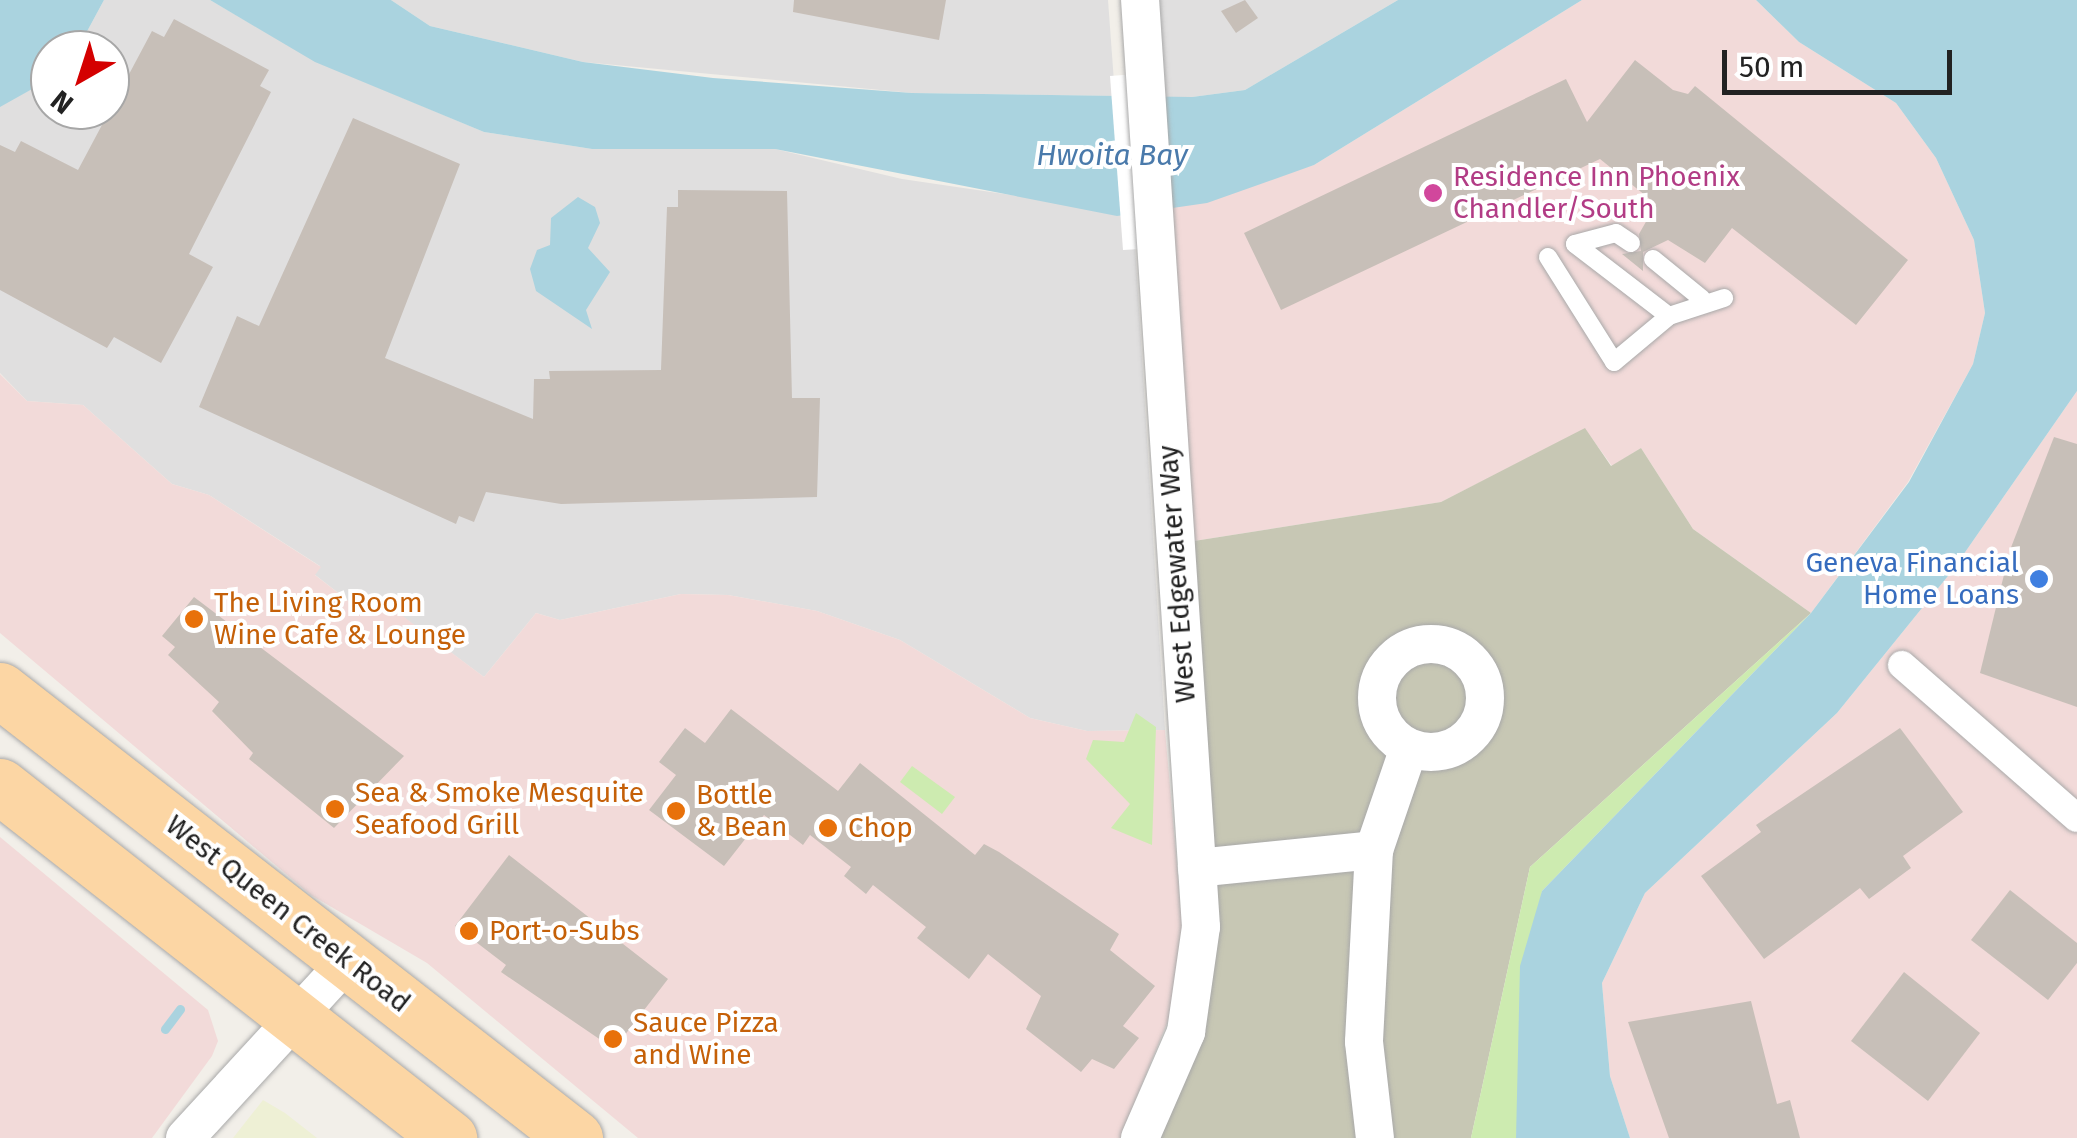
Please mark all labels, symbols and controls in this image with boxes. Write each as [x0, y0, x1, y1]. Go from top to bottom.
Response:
north arrow [30, 30, 130, 130]
scale bar [1727, 30, 1957, 92]
text: 50 m [1739, 49, 1804, 85]
text: N [44, 83, 80, 121]
water label: Hwoita Bay [1036, 137, 1188, 173]
place label: Residence Inn Phoenix Chandler/South [1453, 160, 1740, 226]
marker: Residence Inn Phoenix Chandler/South [1422, 182, 1444, 204]
street label: West Edgewater Way [1151, 444, 1203, 704]
place label: Geneva Financial Home Loans [1805, 546, 2019, 612]
marker: Geneva Financial Home Loans [2028, 568, 2050, 590]
place label: The Living Room Wine Cafe & Lounge [214, 586, 466, 652]
marker: The Living Room Wine Cafe & Lounge [183, 608, 205, 630]
place label: Sea & Smoke Mesquite Seafood Grill [355, 776, 644, 842]
place label: Bottle & Bean [696, 778, 787, 844]
marker: Sea & Smoke Mesquite Seafood Grill [324, 798, 346, 820]
marker: Bottle & Bean [665, 800, 687, 822]
street label: West Queen Creek Road [159, 808, 417, 1020]
place label: Chop [848, 811, 913, 845]
marker: Chop [817, 817, 839, 839]
place label: Port-o-Subs [489, 914, 640, 948]
marker: Port-o-Subs [458, 920, 480, 942]
place label: Sauce Pizza and Wine [633, 1006, 779, 1072]
marker: Sauce Pizza and Wine [602, 1028, 624, 1050]

